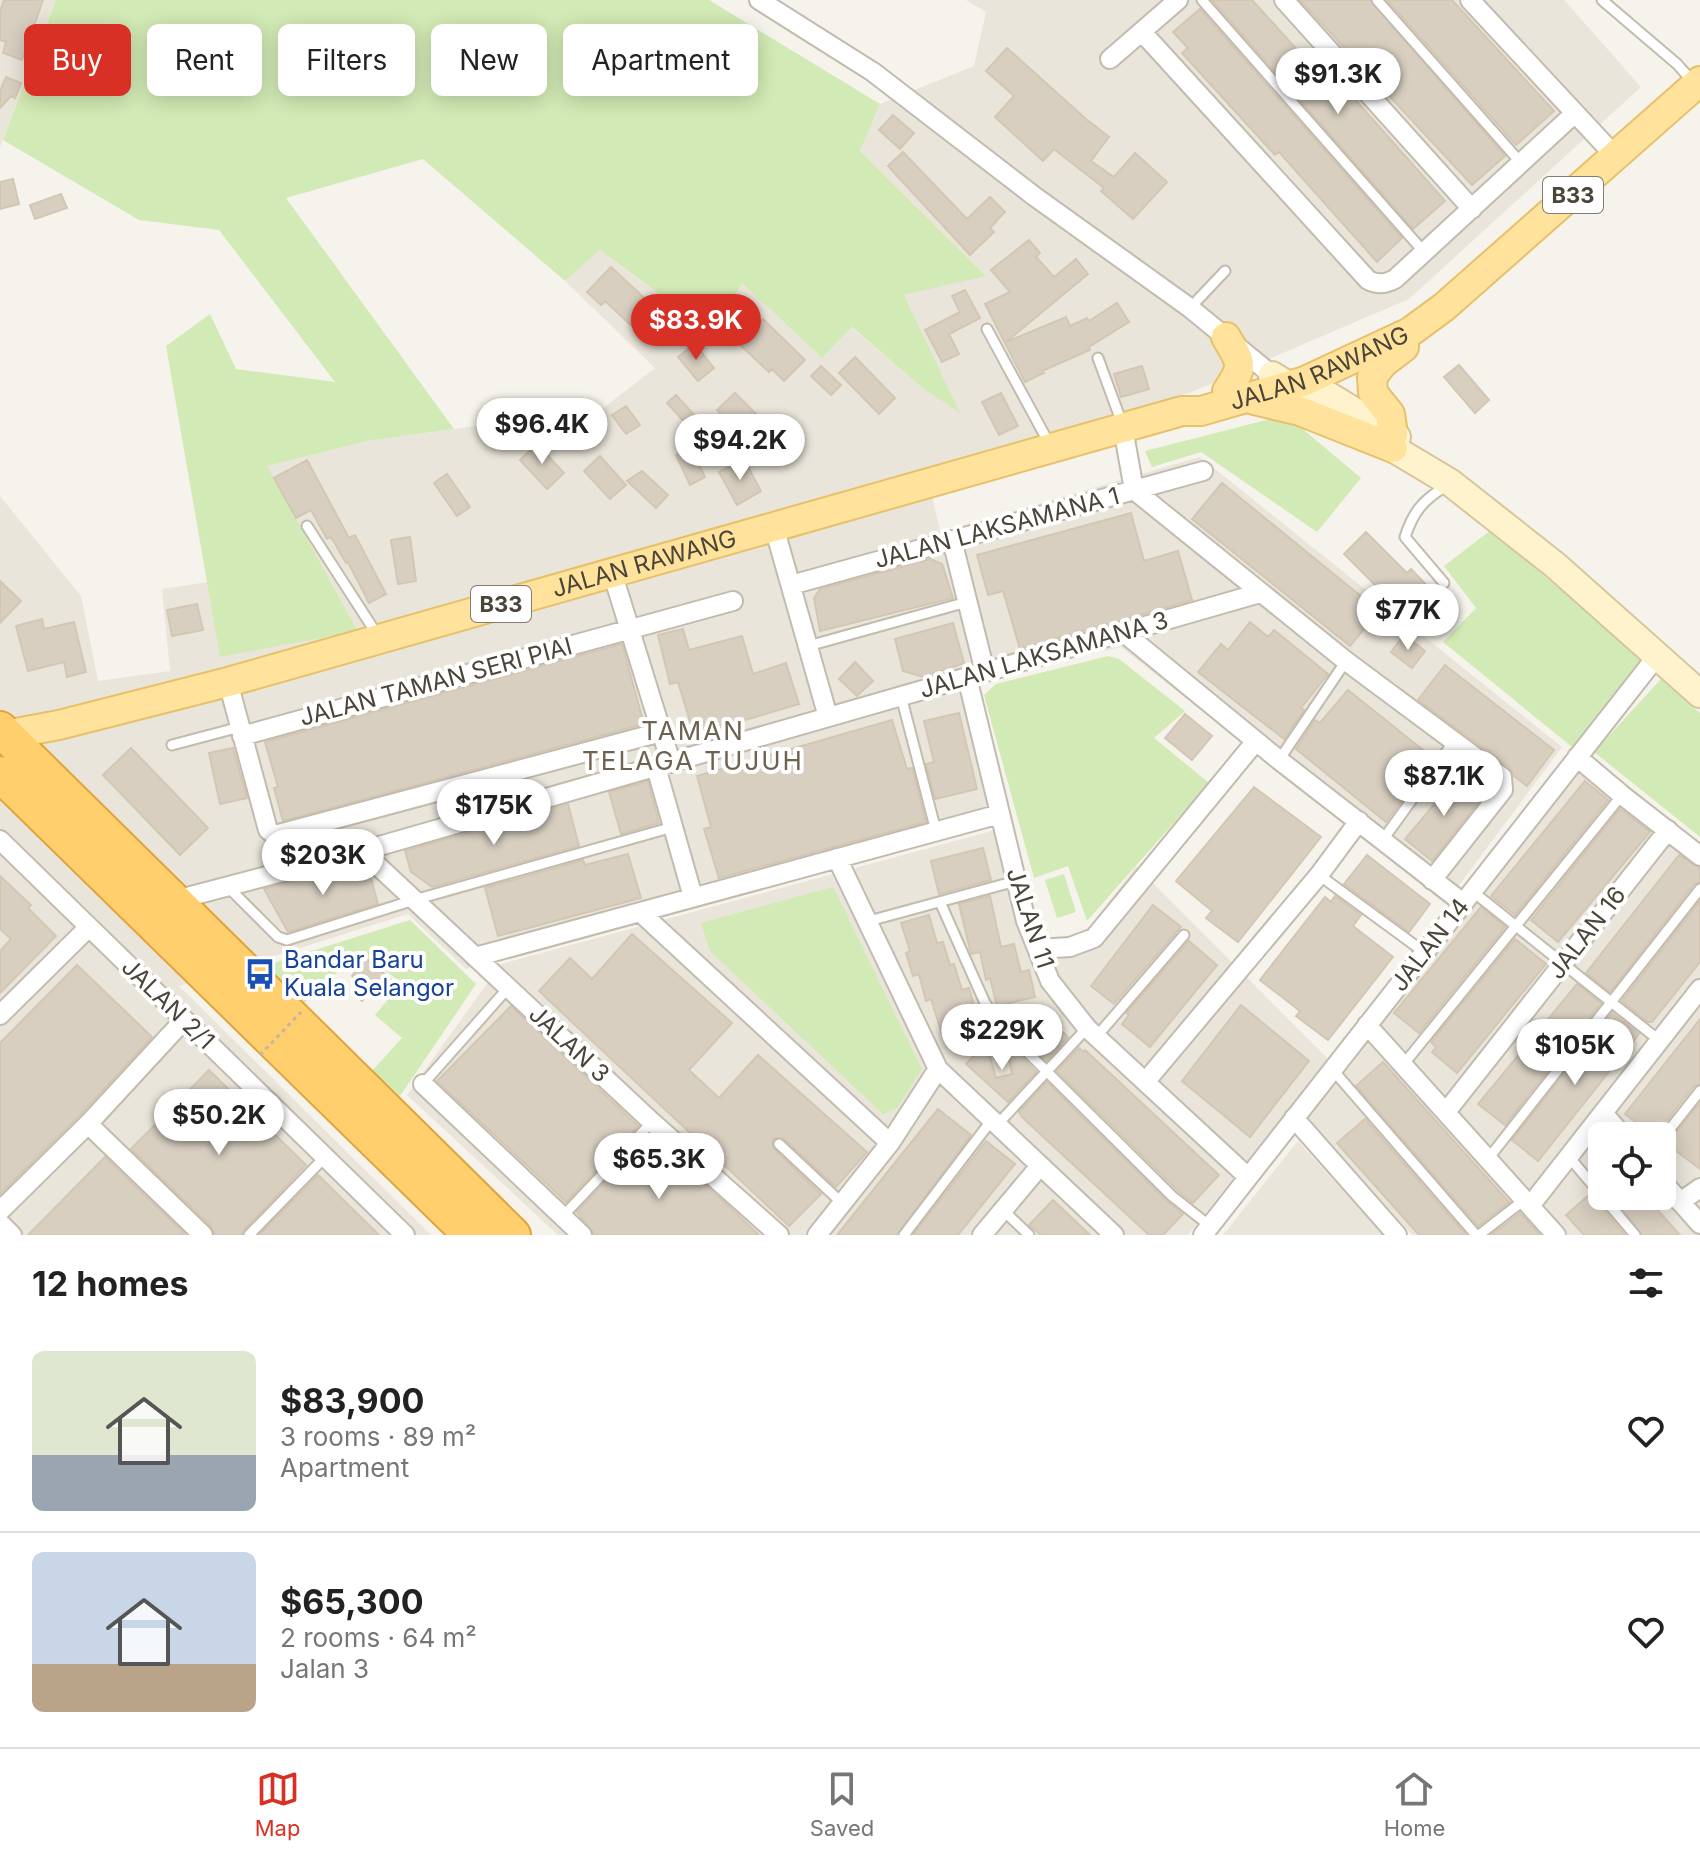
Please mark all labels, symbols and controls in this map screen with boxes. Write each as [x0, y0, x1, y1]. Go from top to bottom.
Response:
chip: Buy [24, 24, 131, 96]
chip: Rent [147, 24, 262, 96]
chip: Filters [278, 24, 415, 96]
chip: New [431, 24, 547, 96]
chip: Apartment [563, 24, 758, 96]
pin: $91.3K [1273, 48, 1403, 116]
text: $91.3K [1294, 58, 1382, 89]
road number: B33 [1543, 177, 1603, 213]
pin: $83.9K [631, 294, 761, 362]
text: $83.9K [649, 304, 743, 335]
street label: JALAN RAWANG [1226, 320, 1413, 416]
pin: $96.4K [477, 398, 607, 466]
text: $96.4K [495, 408, 590, 439]
pin: $94.2K [675, 414, 805, 482]
text: $94.2K [693, 424, 787, 455]
street label: JALAN LAKSAMANA 1 [871, 481, 1122, 574]
street label: JALAN RAWANG [549, 523, 740, 603]
pin: $77K [1361, 584, 1455, 652]
road number: B33 [471, 586, 531, 622]
text: $77K [1375, 594, 1441, 625]
street label: JALAN LAKSAMANA 3 [916, 605, 1171, 704]
street label: JALAN TAMAN SERI PIAI [296, 631, 575, 732]
district label: TAMAN TELAGA TUJUH [582, 715, 804, 776]
pin: $87.1K [1379, 750, 1509, 818]
text: $87.1K [1403, 760, 1485, 791]
pin: $175K [438, 779, 550, 847]
text: $175K [455, 789, 533, 820]
pin: $203K [267, 829, 379, 897]
text: $203K [280, 839, 366, 870]
street label: JALAN 11 [1001, 864, 1060, 972]
street label: JALAN 16 [1542, 881, 1632, 985]
street label: JALAN 14 [1384, 892, 1475, 997]
place label: Bandar Baru Kuala Selangor [284, 945, 454, 1002]
street label: JALAN 2/1 [116, 952, 221, 1055]
bus stop icon: Bandar Baru Kuala Selangor [243, 957, 277, 991]
street label: JALAN 3 [523, 999, 616, 1088]
pin: $229K [946, 1004, 1058, 1072]
text: $229K [959, 1014, 1045, 1045]
pin: $105K [1519, 1019, 1631, 1087]
text: $105K [1534, 1029, 1616, 1060]
pin: $50.2K [154, 1089, 284, 1157]
text: $50.2K [172, 1099, 266, 1130]
map controls [1588, 1122, 1676, 1210]
button: locate [1588, 1122, 1676, 1210]
pin: $65.3K [594, 1133, 724, 1201]
text: $65.3K [612, 1143, 706, 1174]
icon: filters [1624, 1261, 1668, 1305]
text: 12 homes [32, 1263, 188, 1304]
text: $83,900 [280, 1380, 424, 1421]
icon: home [96, 1383, 192, 1479]
icon: heart [1624, 1409, 1668, 1453]
text: 3 rooms · 89 m² [280, 1421, 476, 1452]
text: Apartment [280, 1452, 409, 1483]
text: $65,300 [280, 1581, 424, 1622]
icon: home [96, 1584, 192, 1680]
icon: heart [1624, 1610, 1668, 1654]
text: 2 rooms · 64 m² [280, 1622, 477, 1653]
text: Jalan 3 [280, 1653, 369, 1684]
tab: Map [255, 1767, 300, 1841]
tab: Saved [810, 1767, 874, 1841]
tab: Home [1384, 1767, 1445, 1841]

